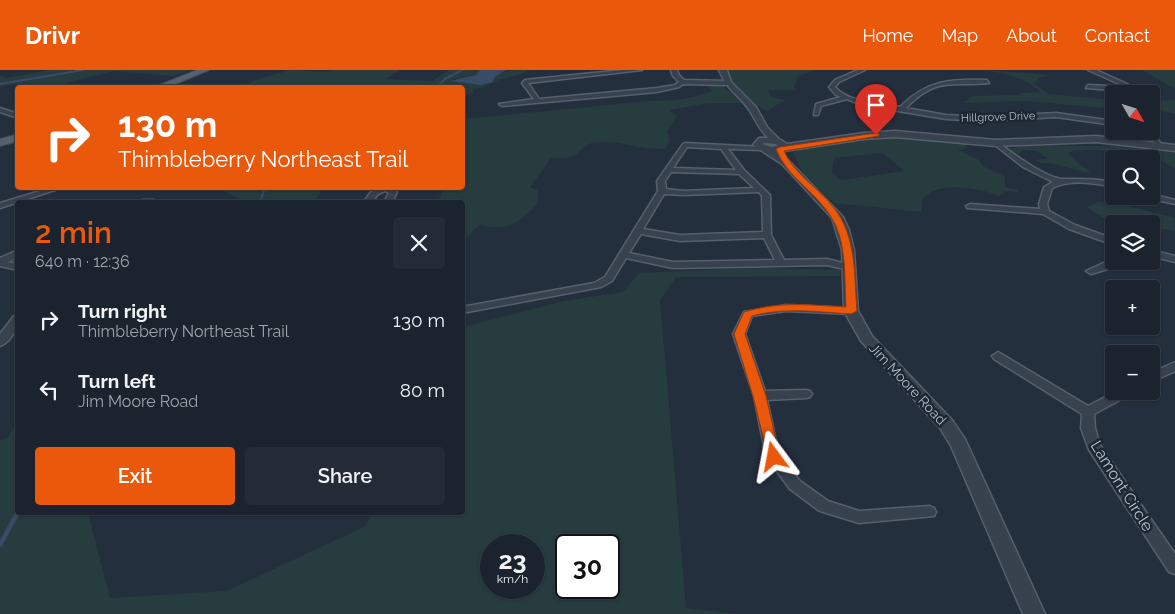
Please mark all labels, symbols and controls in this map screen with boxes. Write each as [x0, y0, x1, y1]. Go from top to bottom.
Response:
text: Drivr [25, 21, 80, 50]
text: Home [862, 25, 913, 46]
text: Map [941, 25, 978, 46]
text: About [1006, 25, 1057, 46]
text: Contact [1085, 25, 1150, 46]
pin [855, 84, 897, 135]
north arrow [1105, 85, 1160, 140]
map controls [1105, 85, 1160, 400]
icon: arrive [862, 91, 890, 119]
text: 130 m [118, 104, 217, 145]
icon: right [35, 105, 100, 170]
street label: Hillgrove Drive [961, 109, 1036, 125]
text: Thimbleberry Northeast Trail [118, 146, 408, 172]
button: search [1105, 150, 1160, 205]
text: 2 min [35, 215, 112, 250]
button: layers [1105, 215, 1160, 270]
button: close [393, 217, 445, 269]
text: 640 m · 12:36 [35, 252, 130, 271]
button: + [1105, 280, 1160, 335]
text: Turn right [78, 300, 167, 322]
icon: right [35, 306, 63, 334]
text: 130 m [393, 309, 445, 331]
text: Thimbleberry Northeast Trail [78, 322, 289, 341]
street label: Jim Moore Road [866, 340, 950, 428]
button: − [1105, 345, 1160, 400]
text: Turn left [78, 370, 155, 392]
icon: left [35, 376, 63, 404]
text: 80 m [400, 379, 445, 401]
text: Jim Moore Road [78, 392, 198, 411]
position arrow [747, 430, 799, 482]
street label: Lamont Circle [1087, 437, 1157, 535]
button: Exit [35, 447, 235, 505]
button: Share [245, 447, 445, 505]
speed limit sign: 30 [555, 534, 620, 599]
text: 23 [498, 545, 527, 575]
text: km/h [497, 572, 528, 586]

